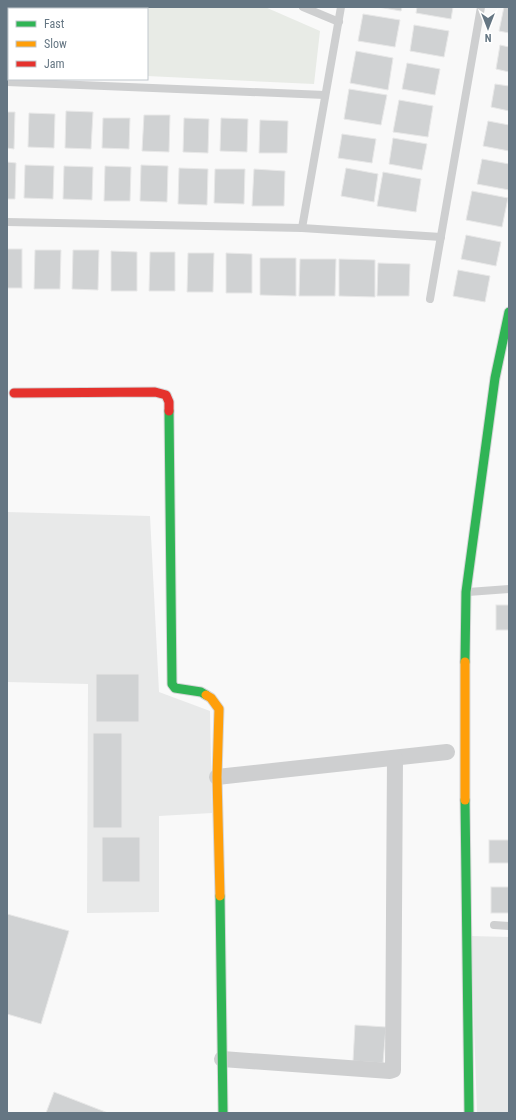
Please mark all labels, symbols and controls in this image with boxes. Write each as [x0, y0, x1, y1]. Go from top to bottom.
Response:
legend [8, 8, 148, 80]
north arrow [468, 8, 508, 48]
text: Fast [44, 17, 65, 31]
text: N [484, 31, 491, 44]
text: Slow [44, 37, 67, 51]
text: Jam [44, 57, 65, 71]

